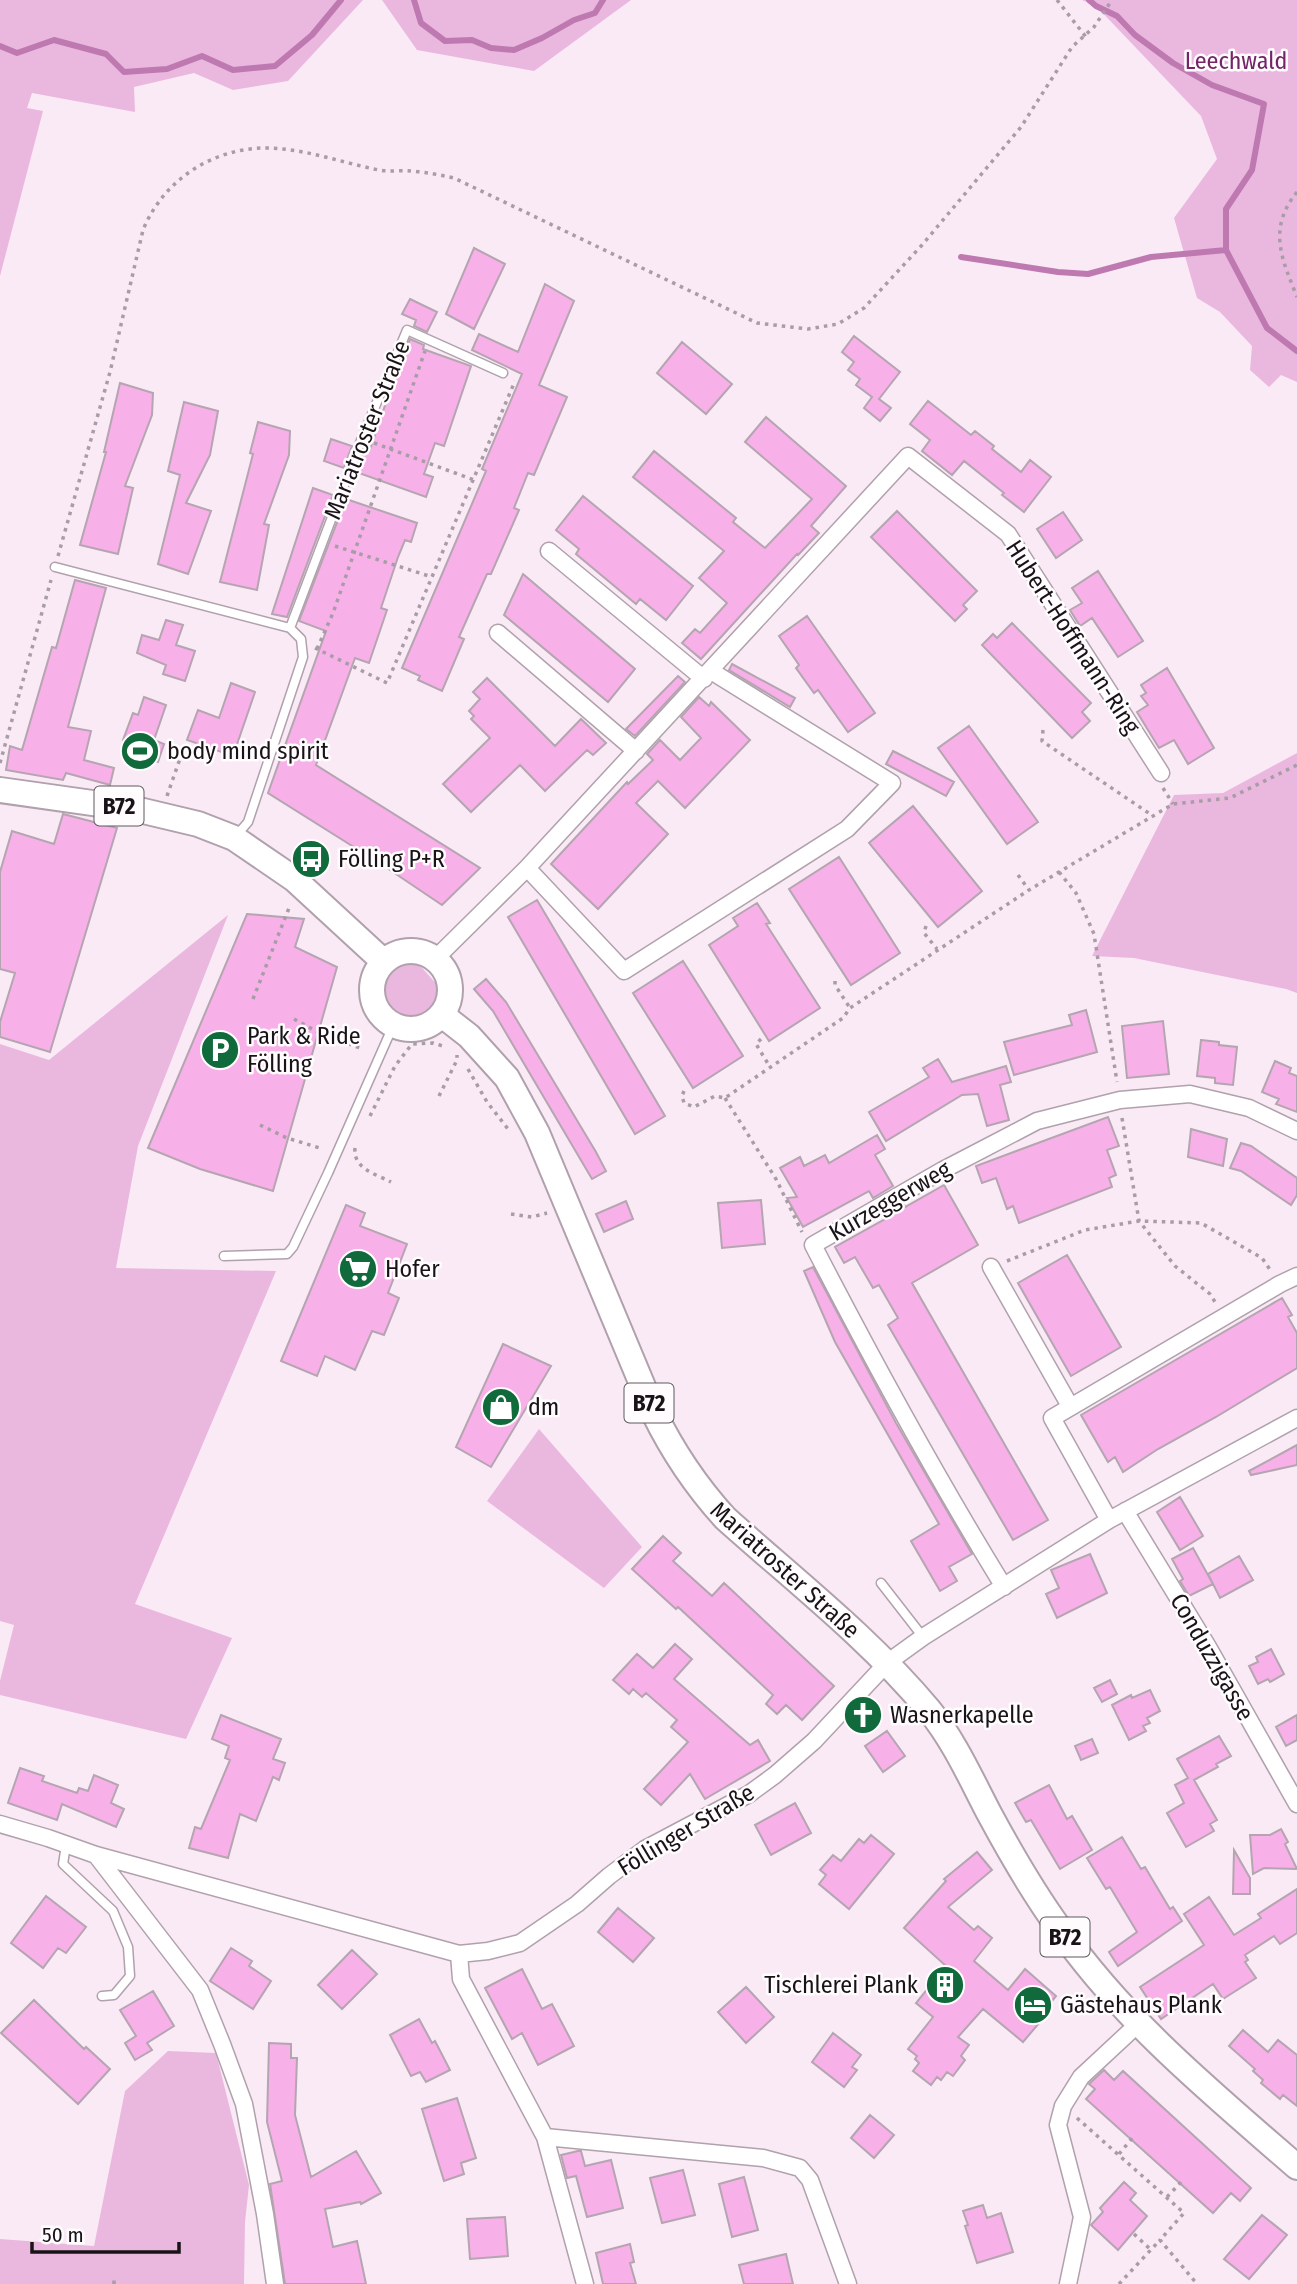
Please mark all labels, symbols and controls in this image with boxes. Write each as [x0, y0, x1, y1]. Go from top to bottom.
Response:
park label: Leechwald [1185, 47, 1287, 75]
street label: Mariatroster Straße [318, 336, 416, 524]
street label: Hubert-Hoffmann-Ring [1000, 535, 1146, 740]
sports icon: body mind spirit [119, 730, 161, 772]
place label: body mind spirit [167, 737, 329, 765]
road number: B72 [94, 786, 144, 826]
bus stop icon: Fölling P+R [290, 838, 332, 880]
place label: Fölling P+R [338, 845, 445, 873]
place label: Park & Ride Fölling [247, 1022, 361, 1078]
parking icon: Park & Ride Fölling [199, 1029, 241, 1071]
street label: Kurzeggerweg [824, 1155, 956, 1247]
supermarket icon: Hofer [337, 1248, 379, 1290]
place label: Hofer [385, 1255, 440, 1283]
road number: B72 [624, 1384, 674, 1422]
shop icon: dm [480, 1386, 522, 1428]
place label: dm [528, 1393, 559, 1421]
street label: Mariatroster Straße [705, 1496, 865, 1644]
street label: Conduzzigasse [1164, 1589, 1260, 1725]
church icon: Wasnerkapelle [842, 1694, 884, 1736]
place label: Wasnerkapelle [890, 1701, 1034, 1729]
street label: Föllinger Straße [613, 1778, 759, 1882]
road number: B72 [1040, 1918, 1090, 1956]
building icon: Tischlerei Plank [924, 1964, 966, 2006]
place label: Tischlerei Plank [764, 1971, 919, 1999]
hotel icon: Gästehaus Plank [1012, 1984, 1054, 2026]
place label: Gästehaus Plank [1060, 1991, 1223, 2019]
scale bar [32, 2210, 178, 2254]
text: 50 m [42, 2222, 84, 2248]

